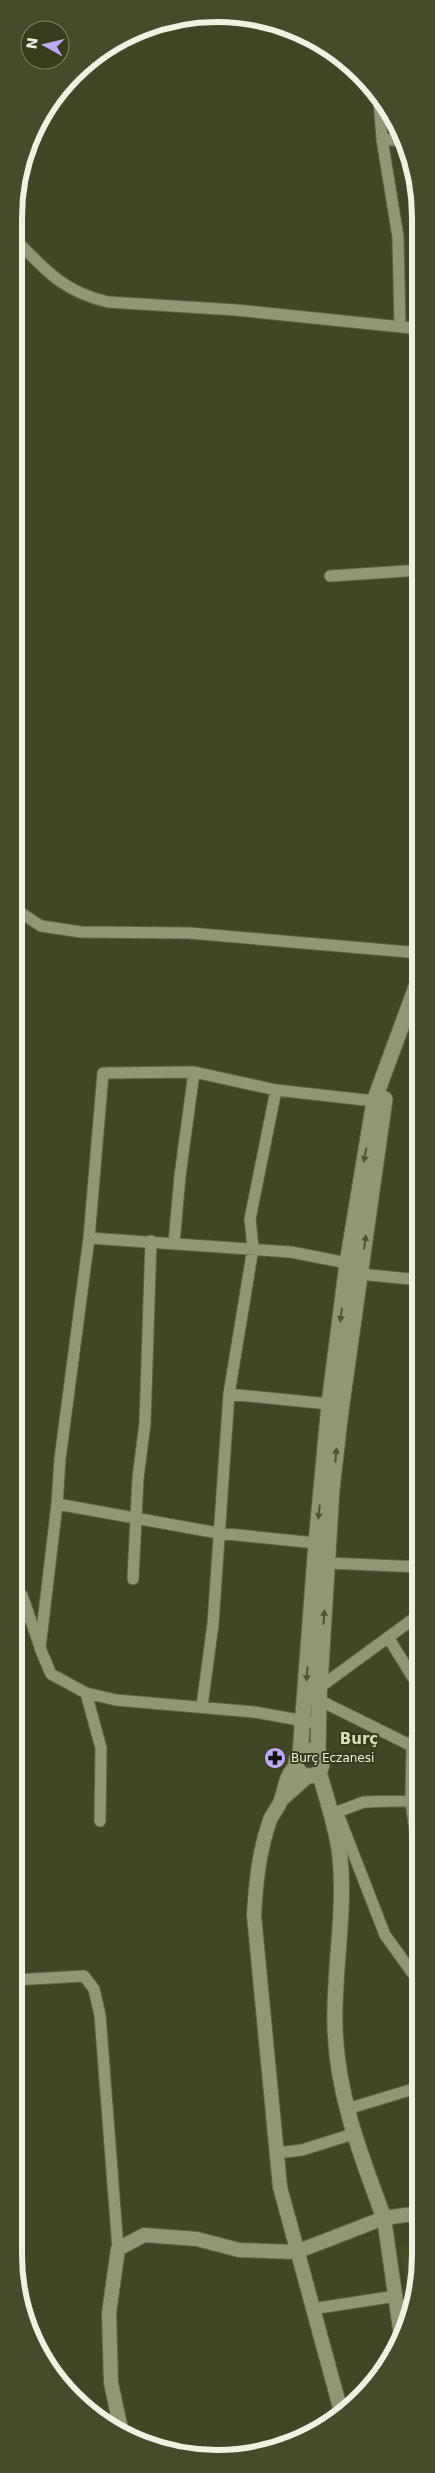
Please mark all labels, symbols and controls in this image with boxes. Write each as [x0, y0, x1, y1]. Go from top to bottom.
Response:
north arrow [20, 20, 70, 70]
text: N [23, 36, 41, 50]
one-way arrow [361, 1147, 369, 1163]
one-way arrow [361, 1234, 369, 1250]
one-way arrow [336, 1308, 344, 1324]
one-way arrow [332, 1447, 340, 1463]
one-way arrow [315, 1504, 323, 1520]
one-way arrow [321, 1609, 329, 1625]
one-way arrow [303, 1666, 311, 1682]
district label: Burç [340, 1730, 378, 1748]
pharmacy icon: Burç Eczanesi [263, 1746, 287, 1770]
place label: Burç Eczanesi [291, 1751, 374, 1765]

